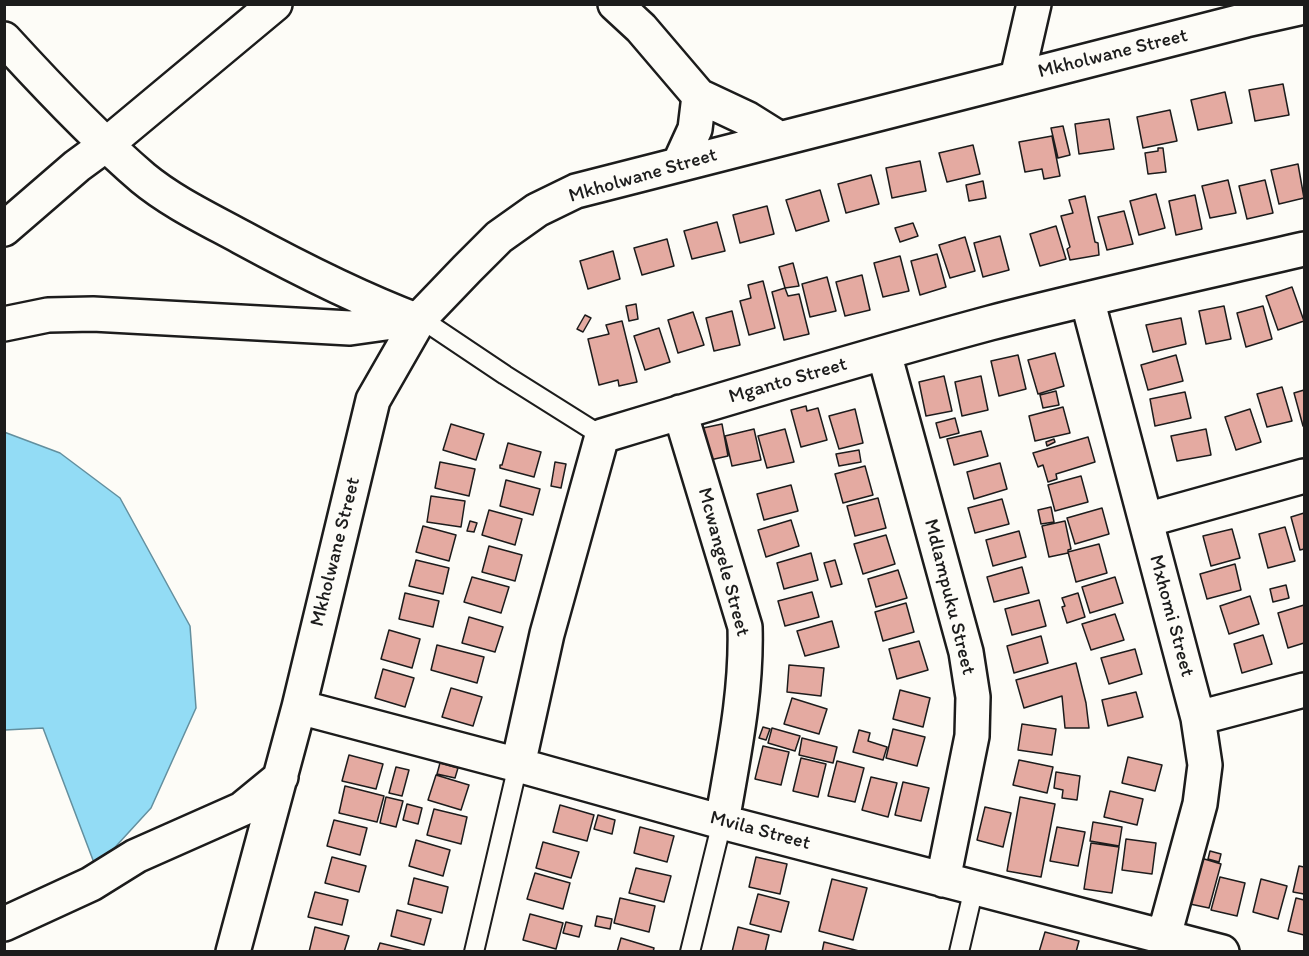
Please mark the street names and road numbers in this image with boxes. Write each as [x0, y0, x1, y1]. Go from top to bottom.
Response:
street label: Mkholwane Street [1036, 24, 1190, 84]
street label: Mkholwane Street [566, 143, 720, 209]
street label: Mganto Street [726, 353, 850, 409]
street label: Mkholwane Street [306, 475, 366, 629]
street label: Mcwangele Street [692, 485, 754, 639]
street label: Mdlampuku Street [918, 517, 980, 677]
street label: Mxhomi Street [1143, 552, 1199, 680]
street label: Mvila Street [707, 806, 813, 856]

